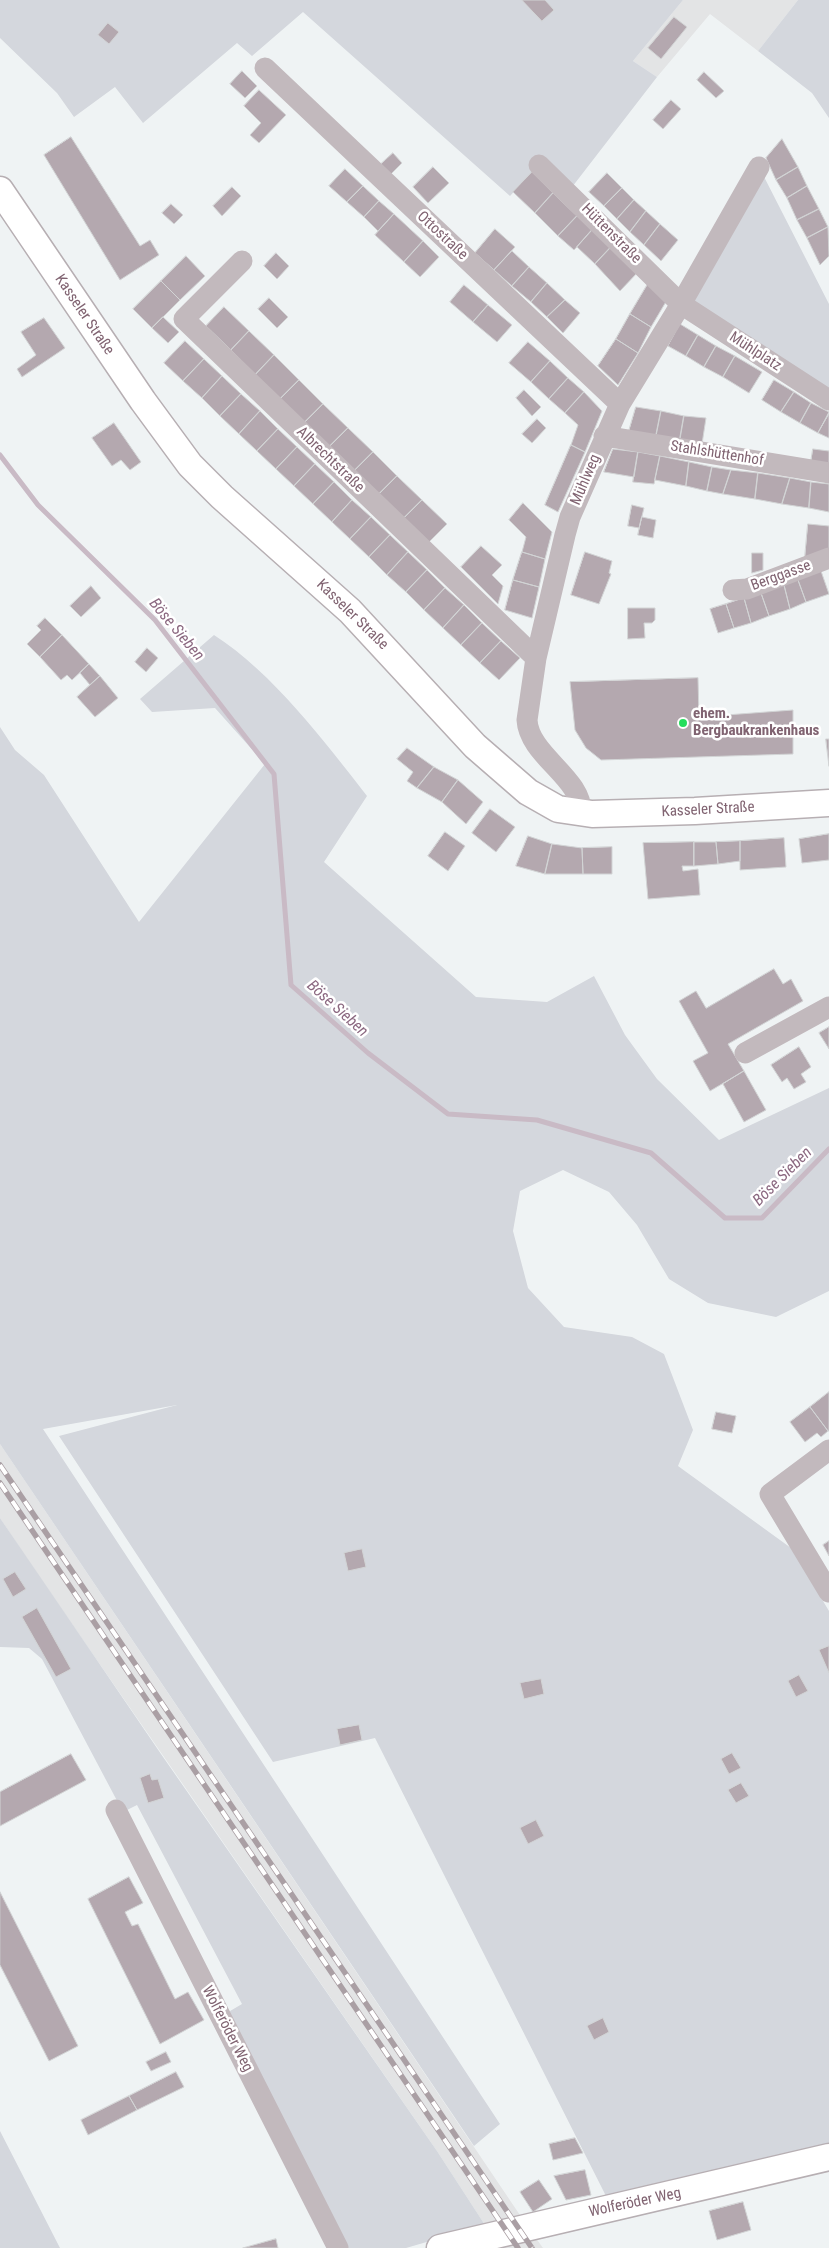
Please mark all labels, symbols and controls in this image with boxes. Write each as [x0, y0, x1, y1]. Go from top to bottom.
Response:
street label: Hüttenstraße [577, 200, 645, 268]
street label: Ottostraße [413, 208, 471, 264]
street label: Kasseler Straße [51, 271, 117, 359]
street label: Mühlplatz [726, 329, 784, 375]
street label: Albrechtstraße [292, 423, 368, 497]
street label: Stahlshüttenhof [669, 438, 765, 470]
street label: Mühlweg [567, 452, 605, 508]
street label: Berggasse [749, 557, 813, 595]
street label: Kasseler Straße [312, 576, 392, 654]
water label: Böse Sieben [144, 595, 208, 665]
place label: ehem. Bergbaukrankenhaus [693, 705, 819, 740]
marker: ehem. Bergbaukrankenhaus [677, 717, 689, 729]
street label: Kasseler Straße [661, 799, 755, 821]
water label: Böse Sieben [302, 977, 372, 1041]
water label: Böse Sieben [749, 1143, 817, 1211]
street label: Wolferöder Weg [198, 1983, 256, 2075]
street label: Wolferöder Weg [587, 2184, 683, 2222]

